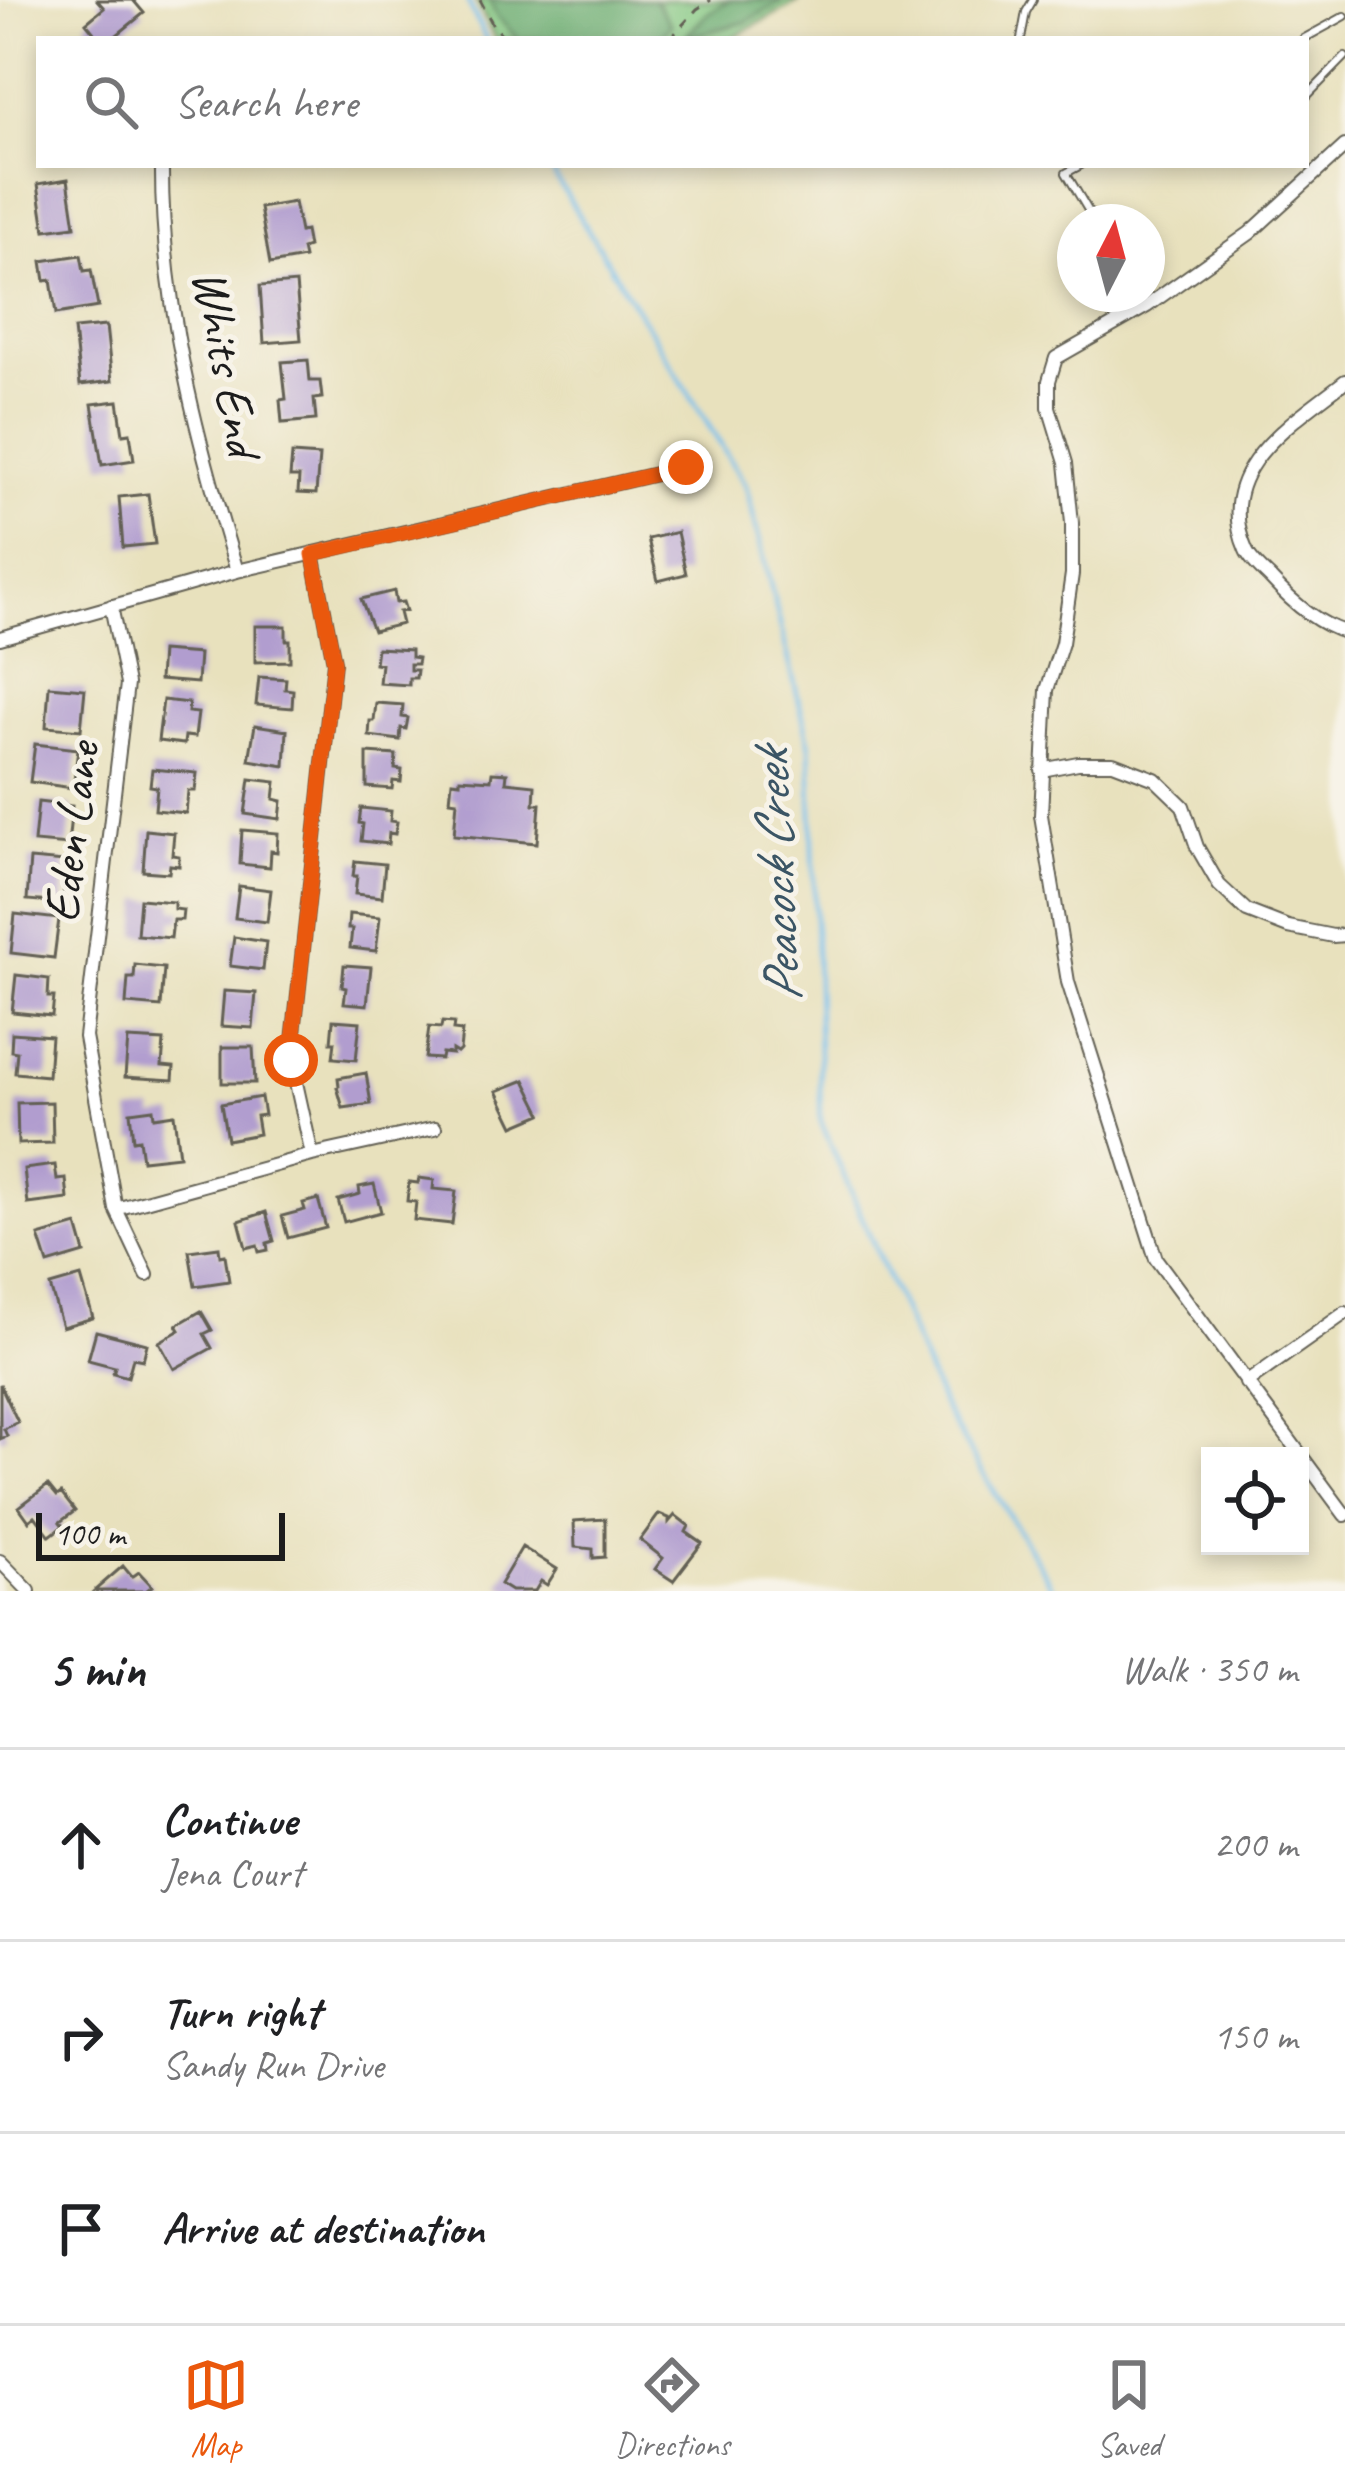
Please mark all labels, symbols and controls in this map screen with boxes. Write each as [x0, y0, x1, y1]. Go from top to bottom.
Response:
search box [36, 36, 1309, 168]
icon: search [78, 69, 144, 135]
text: Search here [174, 74, 357, 131]
north arrow [1057, 204, 1165, 312]
street label: Whits End [178, 264, 278, 468]
route end [659, 440, 713, 494]
street label: Eden Lane [28, 735, 114, 926]
water label: Peacock Creek [735, 740, 817, 1004]
route start [264, 1033, 318, 1087]
map controls [1201, 1447, 1309, 1555]
button: locate [1201, 1447, 1309, 1555]
scale bar [36, 1507, 285, 1560]
text: 100 m [54, 1513, 125, 1555]
text: 5 min [48, 1637, 145, 1701]
text: Walk · 350 m [1121, 1645, 1297, 1694]
text: Continue [162, 1792, 296, 1849]
icon: ahead [48, 1812, 114, 1878]
text: 200 m [1213, 1820, 1297, 1869]
text: Jena Court [162, 1849, 303, 1898]
text: Turn right [162, 1984, 320, 2041]
icon: right [48, 2004, 114, 2070]
text: 150 m [1213, 2012, 1297, 2061]
text: Sandy Run Drive [162, 2041, 384, 2090]
icon: arrive [48, 2196, 114, 2262]
text: Arrive at destination [162, 2200, 484, 2257]
tab: Map [183, 2352, 249, 2466]
tab: Directions [615, 2352, 730, 2466]
tab: Saved [1096, 2352, 1162, 2466]

